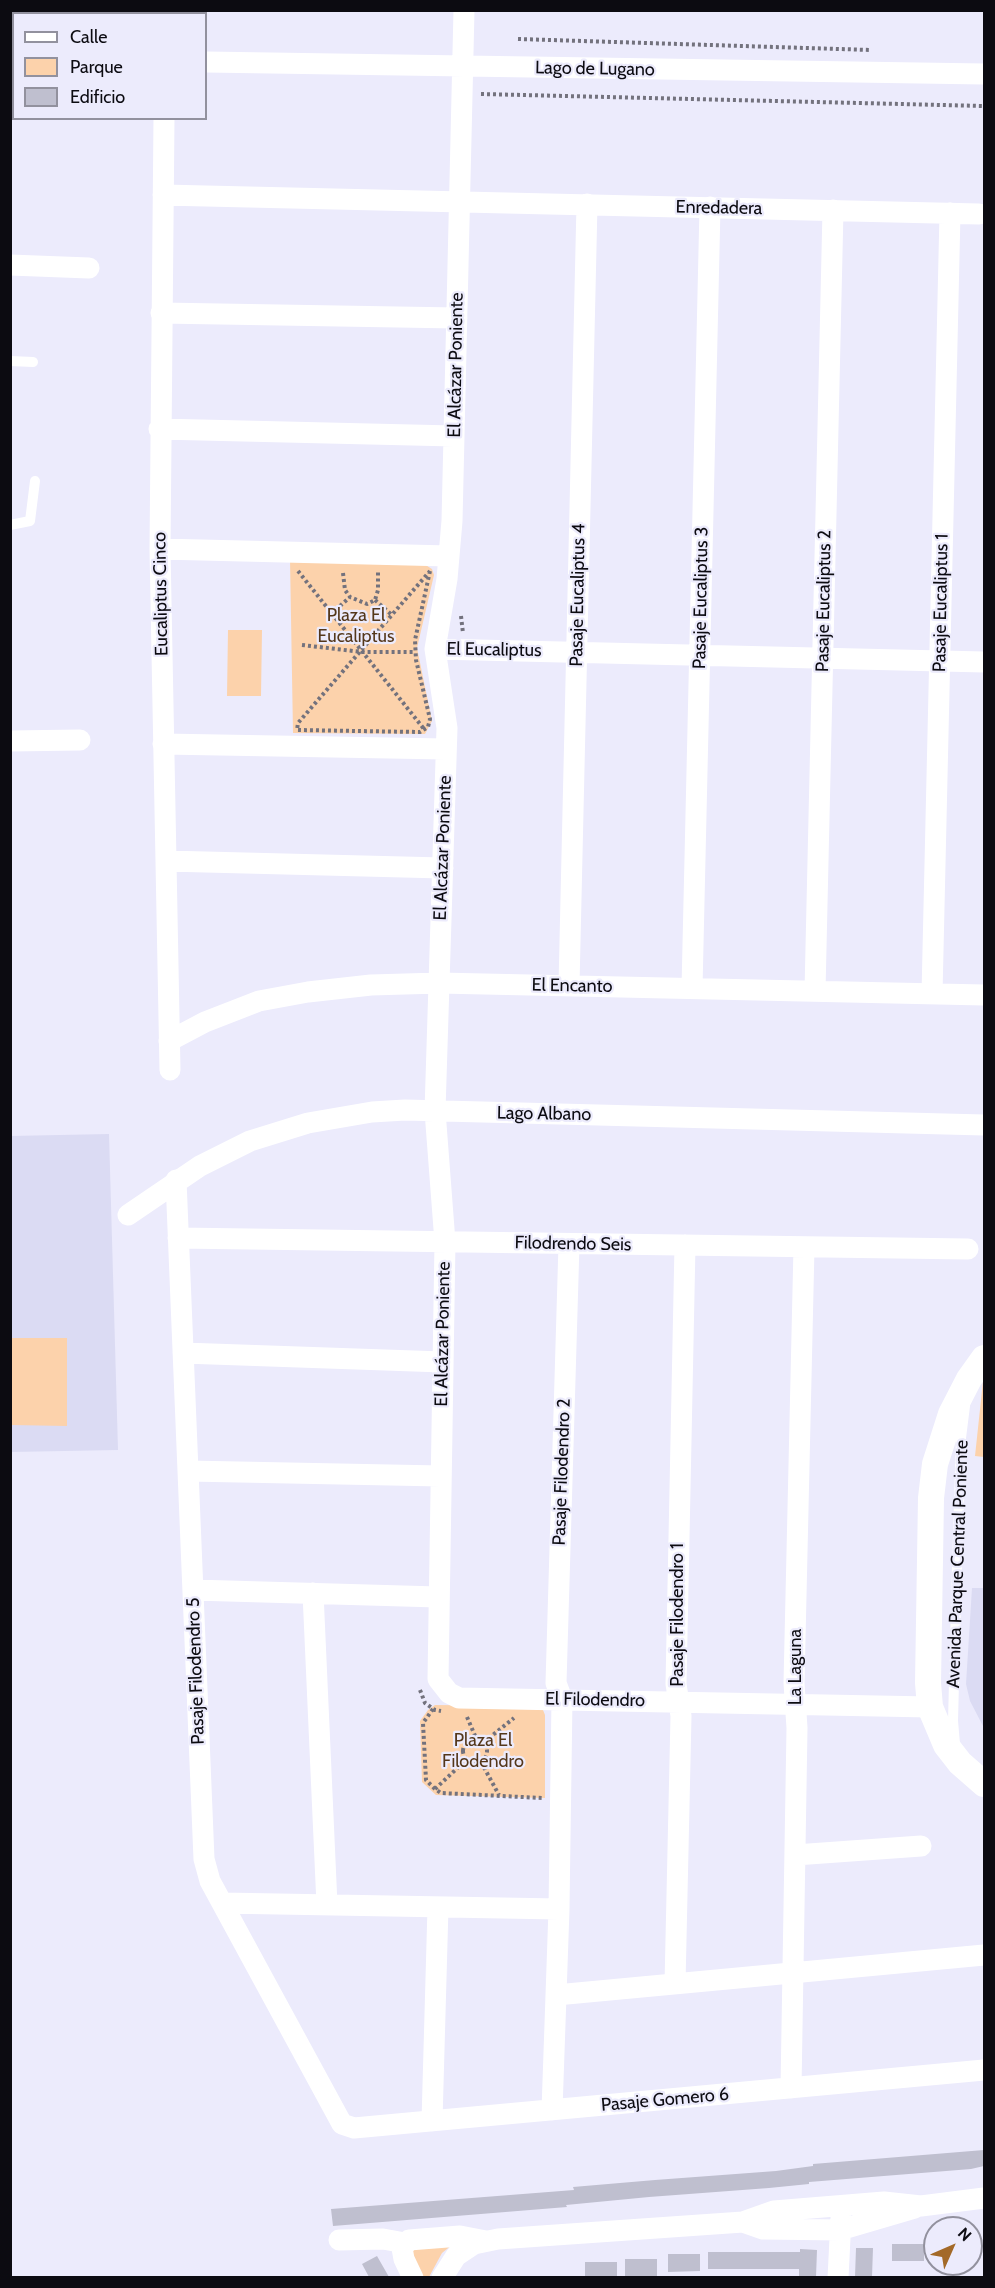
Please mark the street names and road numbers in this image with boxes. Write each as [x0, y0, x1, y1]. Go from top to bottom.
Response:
street label: Lago de Lugano [535, 57, 655, 81]
street label: Enredadera [676, 196, 762, 220]
street label: El Alcázar Poniente [444, 292, 468, 438]
street label: Pasaje Eucaliptus 4 [566, 523, 590, 667]
street label: Pasaje Eucaliptus 3 [689, 527, 713, 669]
street label: Pasaje Eucaliptus 2 [812, 530, 836, 672]
street label: Eucaliptus Cinco [149, 532, 173, 656]
street label: Pasaje Eucaliptus 1 [929, 534, 953, 672]
street label: El Eucaliptus [446, 638, 542, 662]
street label: El Alcázar Poniente [430, 775, 456, 921]
street label: El Encanto [531, 974, 613, 998]
street label: Lago Albano [497, 1102, 591, 1126]
street label: Filodrendo Seis [514, 1232, 632, 1256]
street label: El Alcázar Poniente [431, 1261, 455, 1407]
street label: Pasaje Filodendro 2 [549, 1398, 575, 1546]
street label: Avenida Parque Central Poniente [943, 1439, 973, 1689]
street label: Pasaje Filodendro 1 [667, 1543, 689, 1687]
street label: Pasaje Filodendro 5 [183, 1597, 209, 1745]
street label: La Laguna [785, 1629, 807, 1705]
street label: El Filodendro [545, 1688, 645, 1712]
street label: Pasaje Gomero 6 [600, 2084, 730, 2116]

